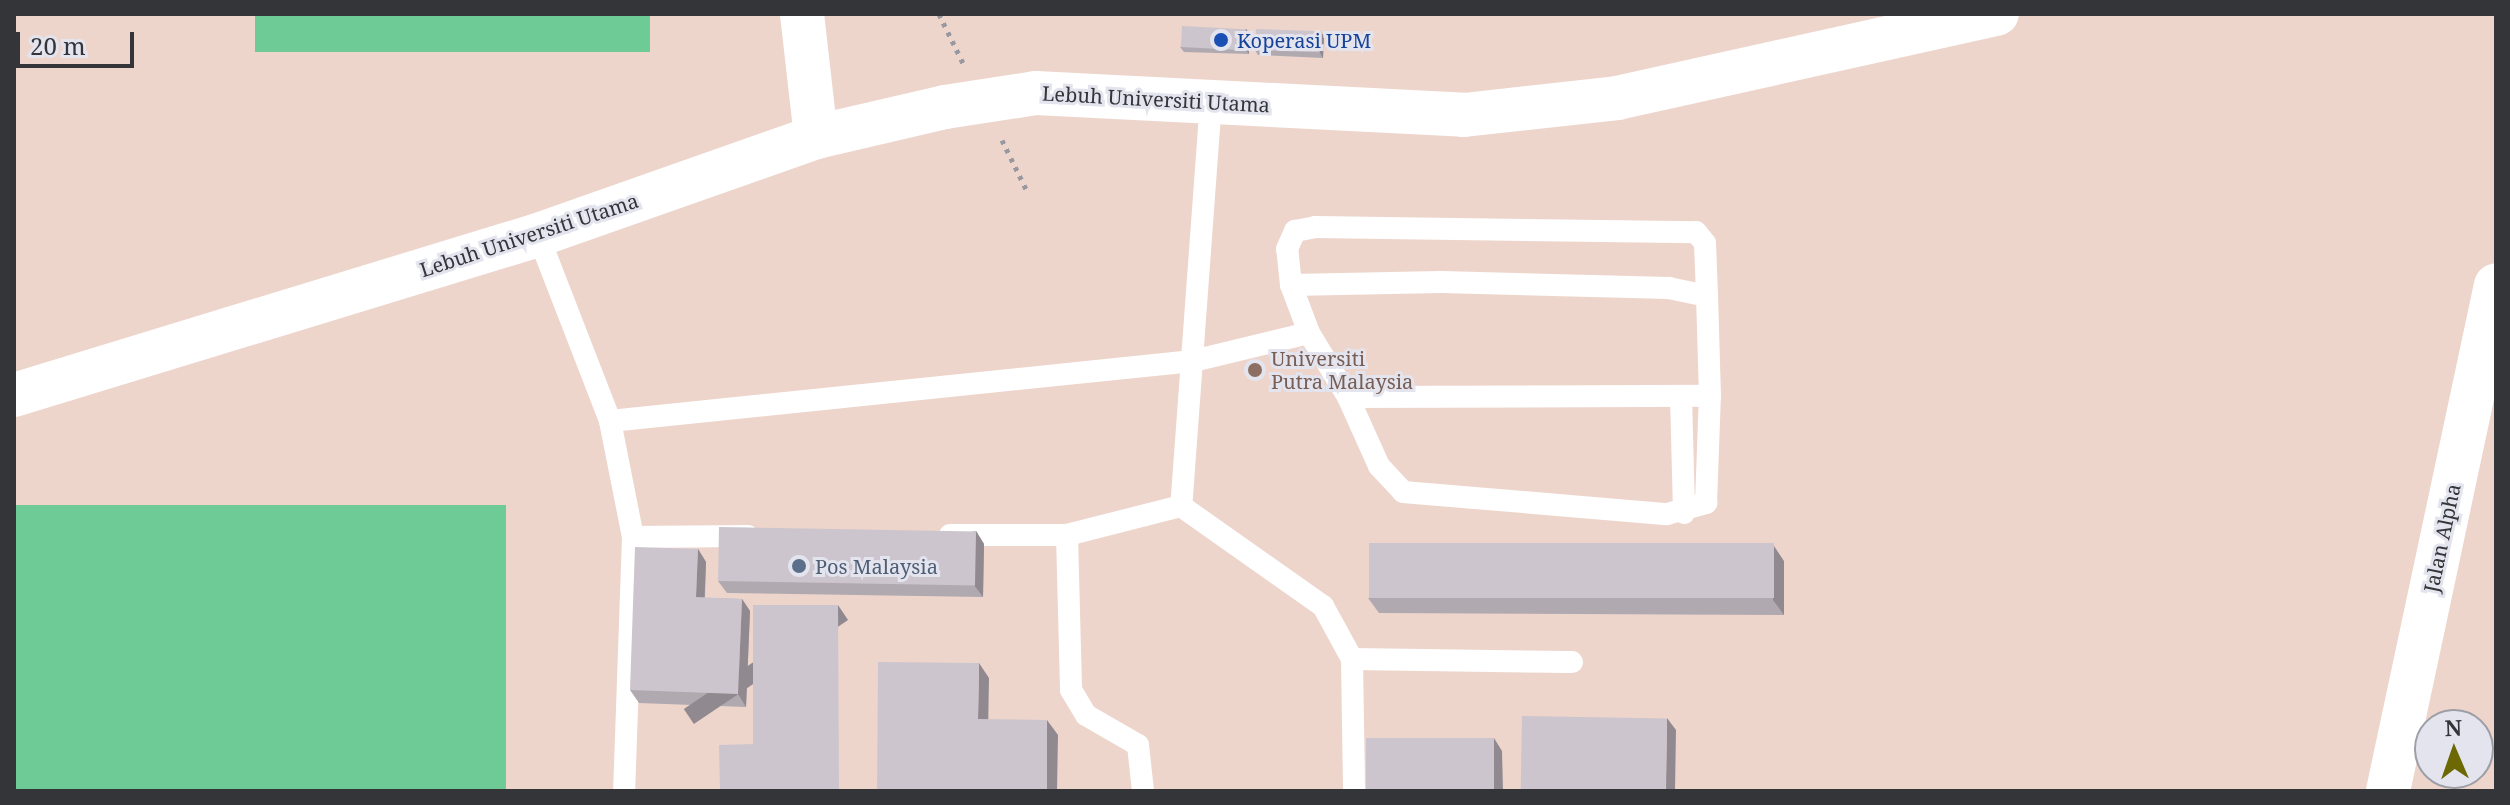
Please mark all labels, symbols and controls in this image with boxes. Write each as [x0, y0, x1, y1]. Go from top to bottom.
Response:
scale bar [20, 16, 138, 66]
place label: Koperasi UPM [1237, 28, 1371, 52]
text: 20 m [30, 29, 86, 62]
marker: Koperasi UPM [1212, 31, 1230, 49]
street label: Lebuh Universiti Utama [1041, 81, 1271, 117]
street label: Lebuh Universiti Utama [417, 188, 641, 282]
place label: Universiti Putra Malaysia [1271, 346, 1413, 393]
marker: Universiti Putra Malaysia [1246, 361, 1264, 379]
street label: Jalan Alpha [2419, 481, 2465, 595]
place label: Pos Malaysia [815, 554, 938, 578]
marker: Pos Malaysia [790, 557, 808, 575]
north arrow [2414, 709, 2494, 789]
text: N [2444, 712, 2462, 742]

